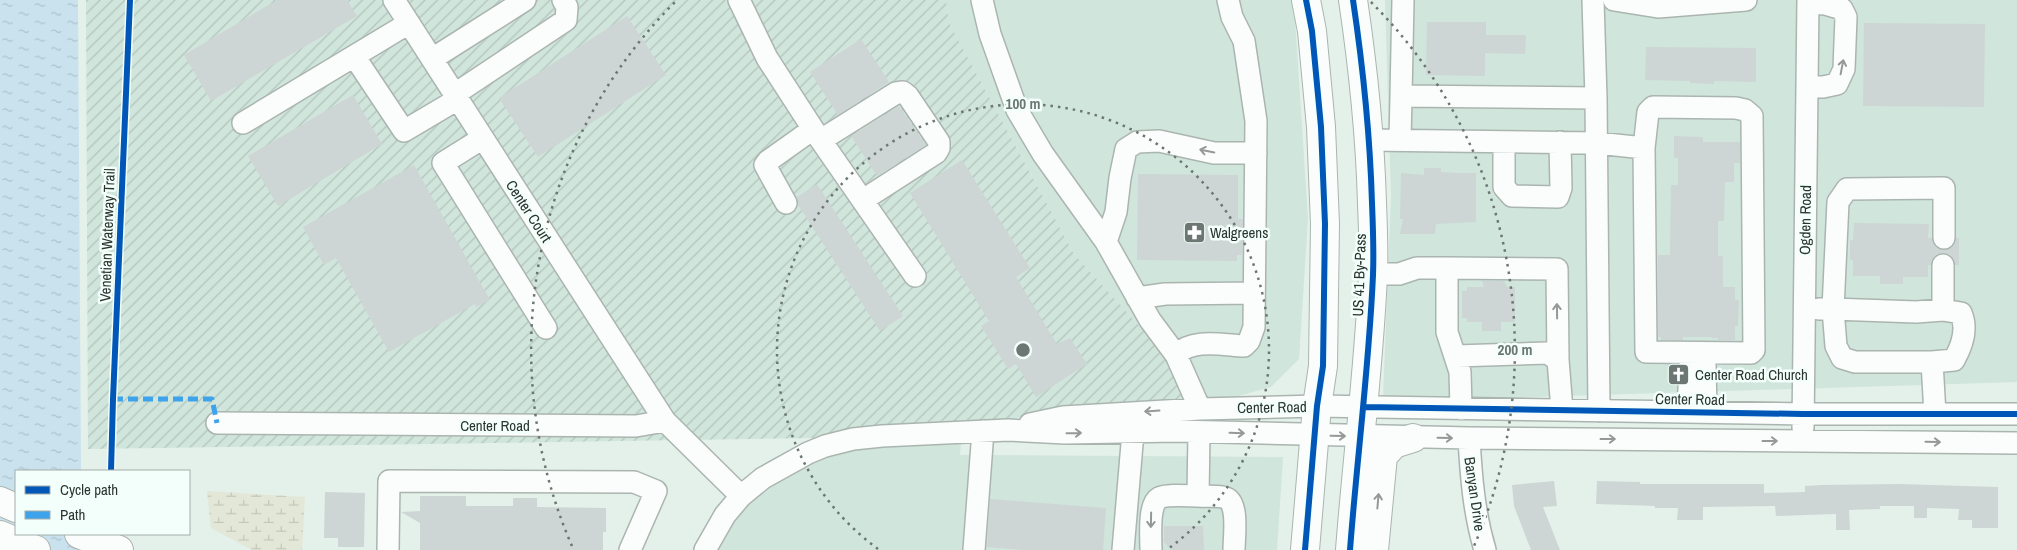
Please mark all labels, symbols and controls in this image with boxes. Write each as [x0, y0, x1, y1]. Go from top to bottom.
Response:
one-way arrow [1838, 60, 1848, 76]
text: 100 m [1006, 93, 1040, 114]
one-way arrow [1200, 146, 1216, 155]
street label: Venetian Waterway Trail [94, 168, 120, 302]
street label: Center Court [501, 176, 557, 247]
street label: Ogden Road [1794, 185, 1816, 255]
pharmacy icon: Walgreens [1182, 220, 1206, 244]
place label: Walgreens [1210, 222, 1268, 243]
street label: US 41 By-Pass [1347, 233, 1371, 317]
one-way arrow [1553, 304, 1562, 320]
text: 200 m [1498, 339, 1532, 360]
centre of rings [1014, 341, 1032, 359]
church icon: Center Road Church [1667, 362, 1691, 386]
place label: Center Road Church [1695, 364, 1808, 385]
street label: Center Road [1655, 388, 1725, 410]
street label: Center Road [1237, 396, 1307, 418]
one-way arrow [1144, 407, 1160, 416]
street label: Center Road [460, 415, 530, 436]
one-way arrow [1066, 428, 1082, 438]
one-way arrow [1228, 428, 1244, 438]
one-way arrow [1330, 431, 1346, 441]
one-way arrow [1436, 433, 1453, 443]
one-way arrow [1599, 434, 1615, 444]
one-way arrow [1762, 436, 1778, 445]
one-way arrow [1924, 437, 1940, 447]
street label: Banyan Drive [1459, 456, 1491, 533]
legend [15, 470, 190, 535]
text: Cycle path [60, 479, 118, 500]
one-way arrow [1373, 494, 1383, 510]
text: Path [60, 504, 85, 525]
one-way arrow [1147, 512, 1156, 528]

